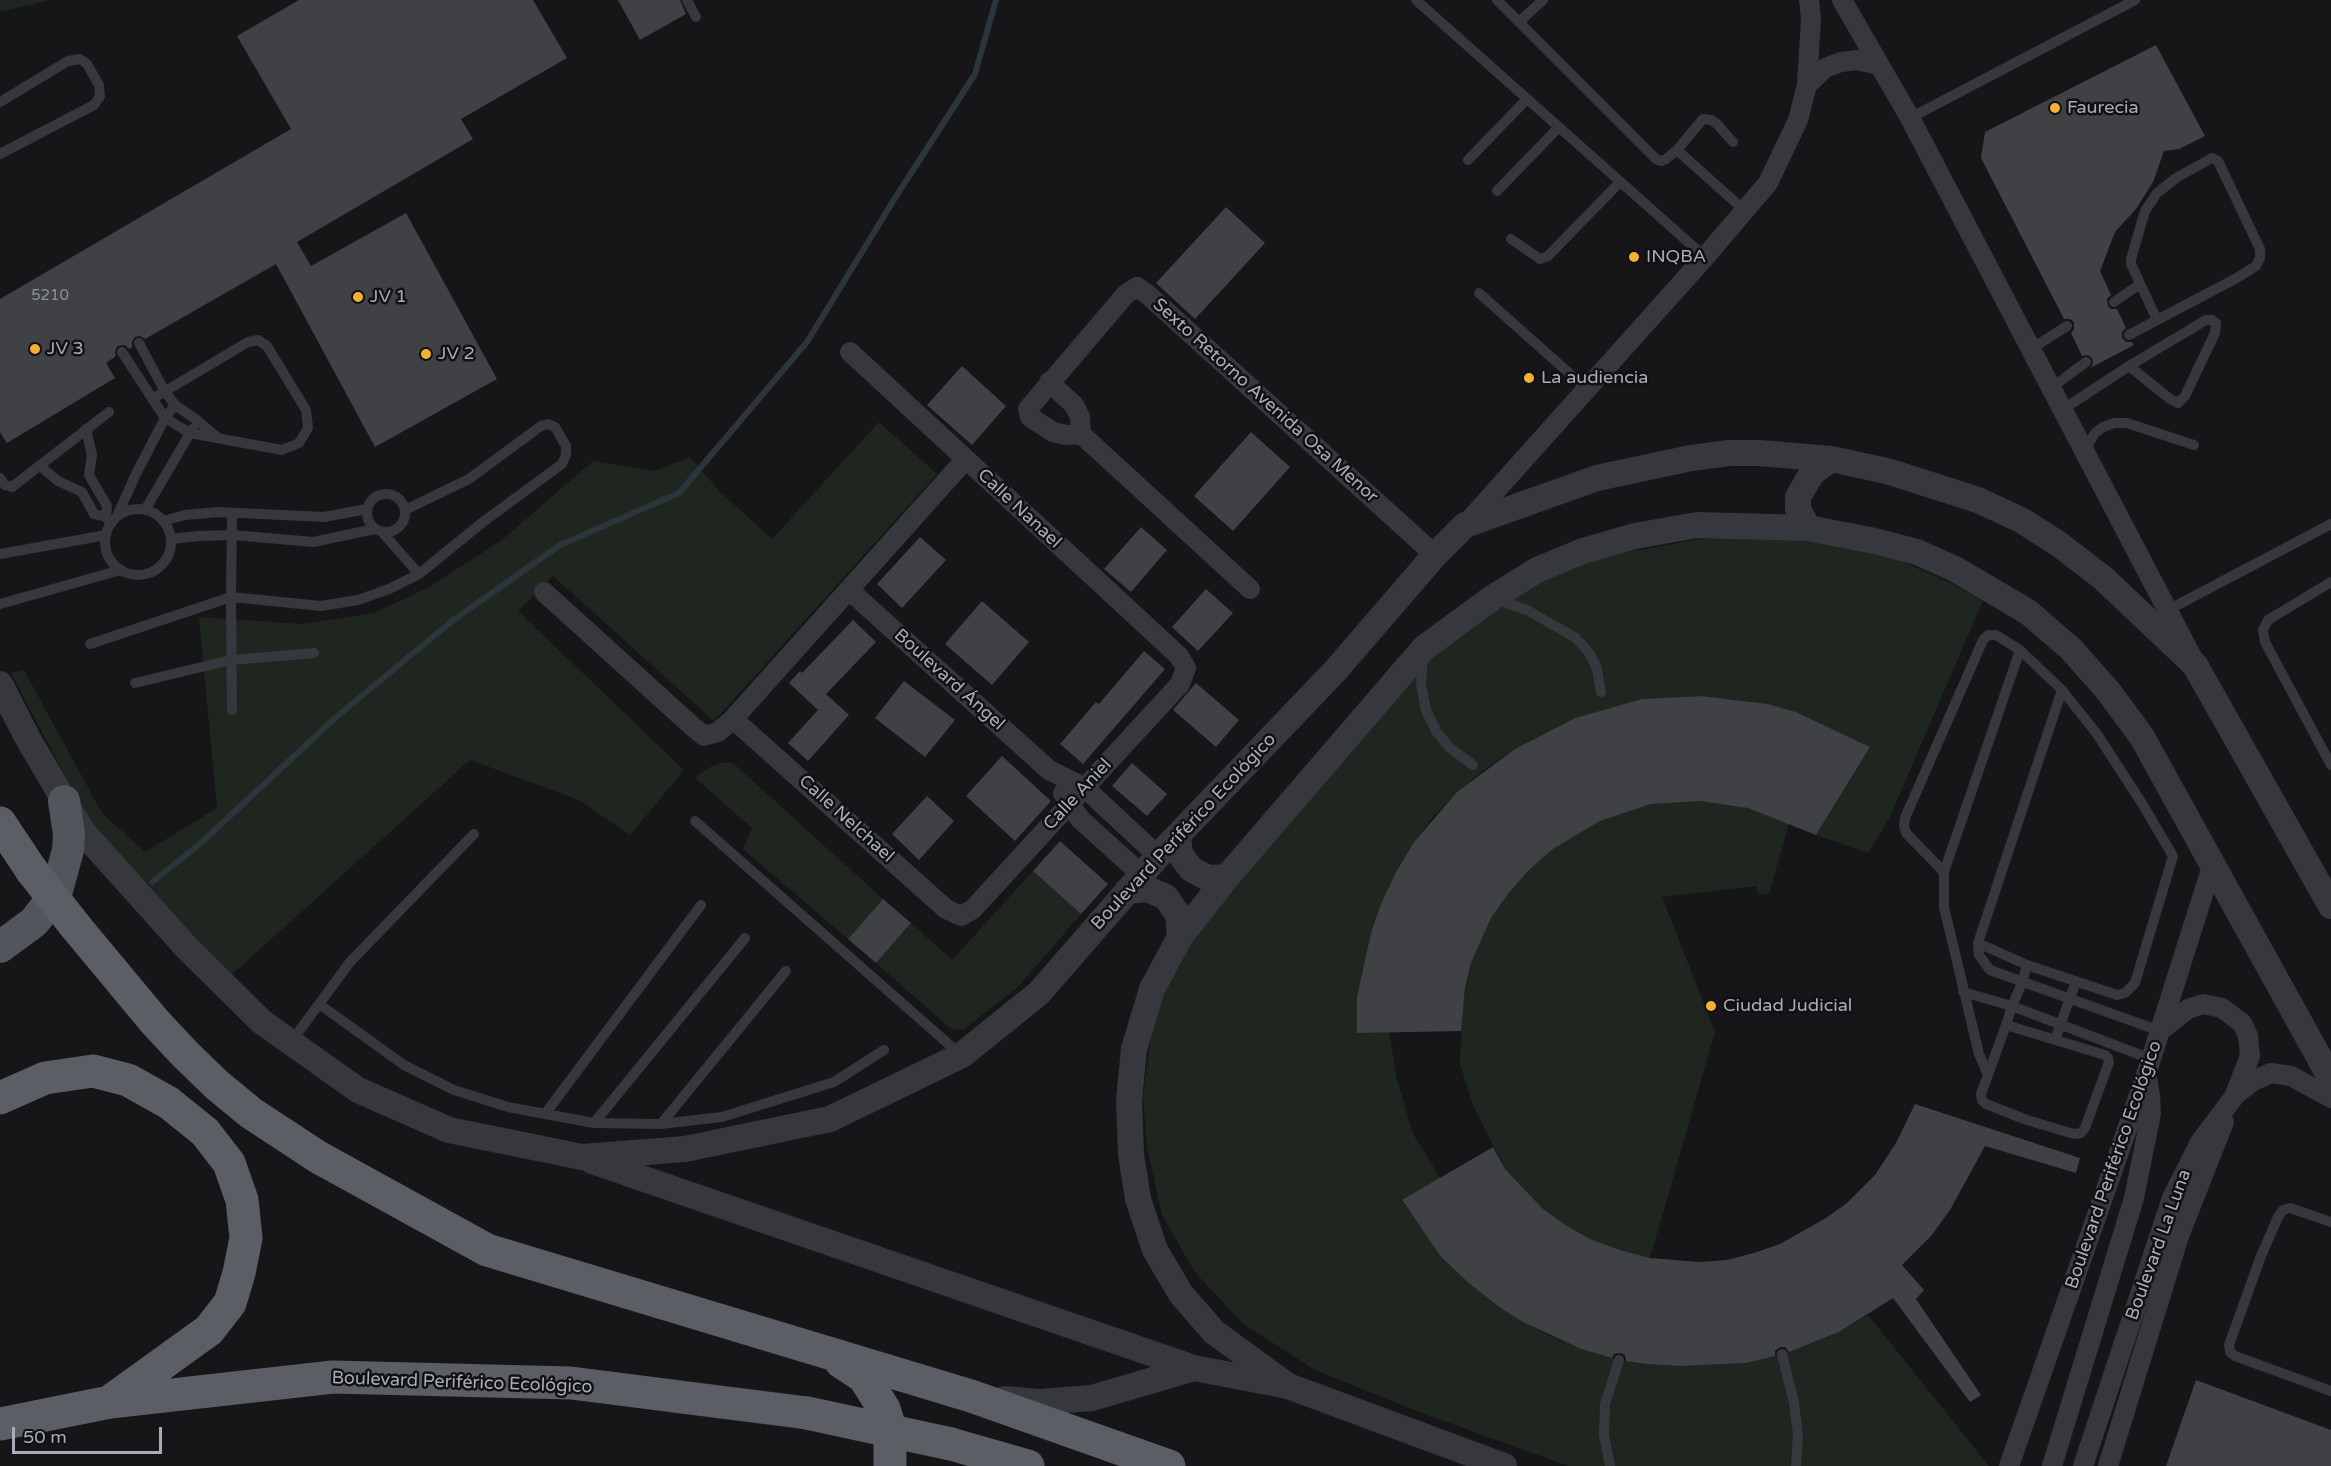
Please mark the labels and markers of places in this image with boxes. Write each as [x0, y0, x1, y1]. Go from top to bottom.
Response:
place label: Faurecia [2067, 97, 2139, 119]
marker: Faurecia [2048, 101, 2062, 115]
place label: INQBA [1646, 246, 1706, 268]
marker: INQBA [1627, 250, 1641, 264]
place label: JV 1 [370, 286, 407, 308]
marker: JV 1 [351, 290, 365, 304]
place label: JV 3 [47, 338, 84, 360]
marker: JV 3 [28, 342, 42, 356]
place label: JV 2 [438, 343, 475, 365]
marker: JV 2 [419, 347, 433, 361]
place label: La audiencia [1541, 367, 1648, 389]
marker: La audiencia [1522, 371, 1536, 385]
place label: Ciudad Judicial [1723, 995, 1852, 1017]
marker: Ciudad Judicial [1704, 999, 1718, 1013]

